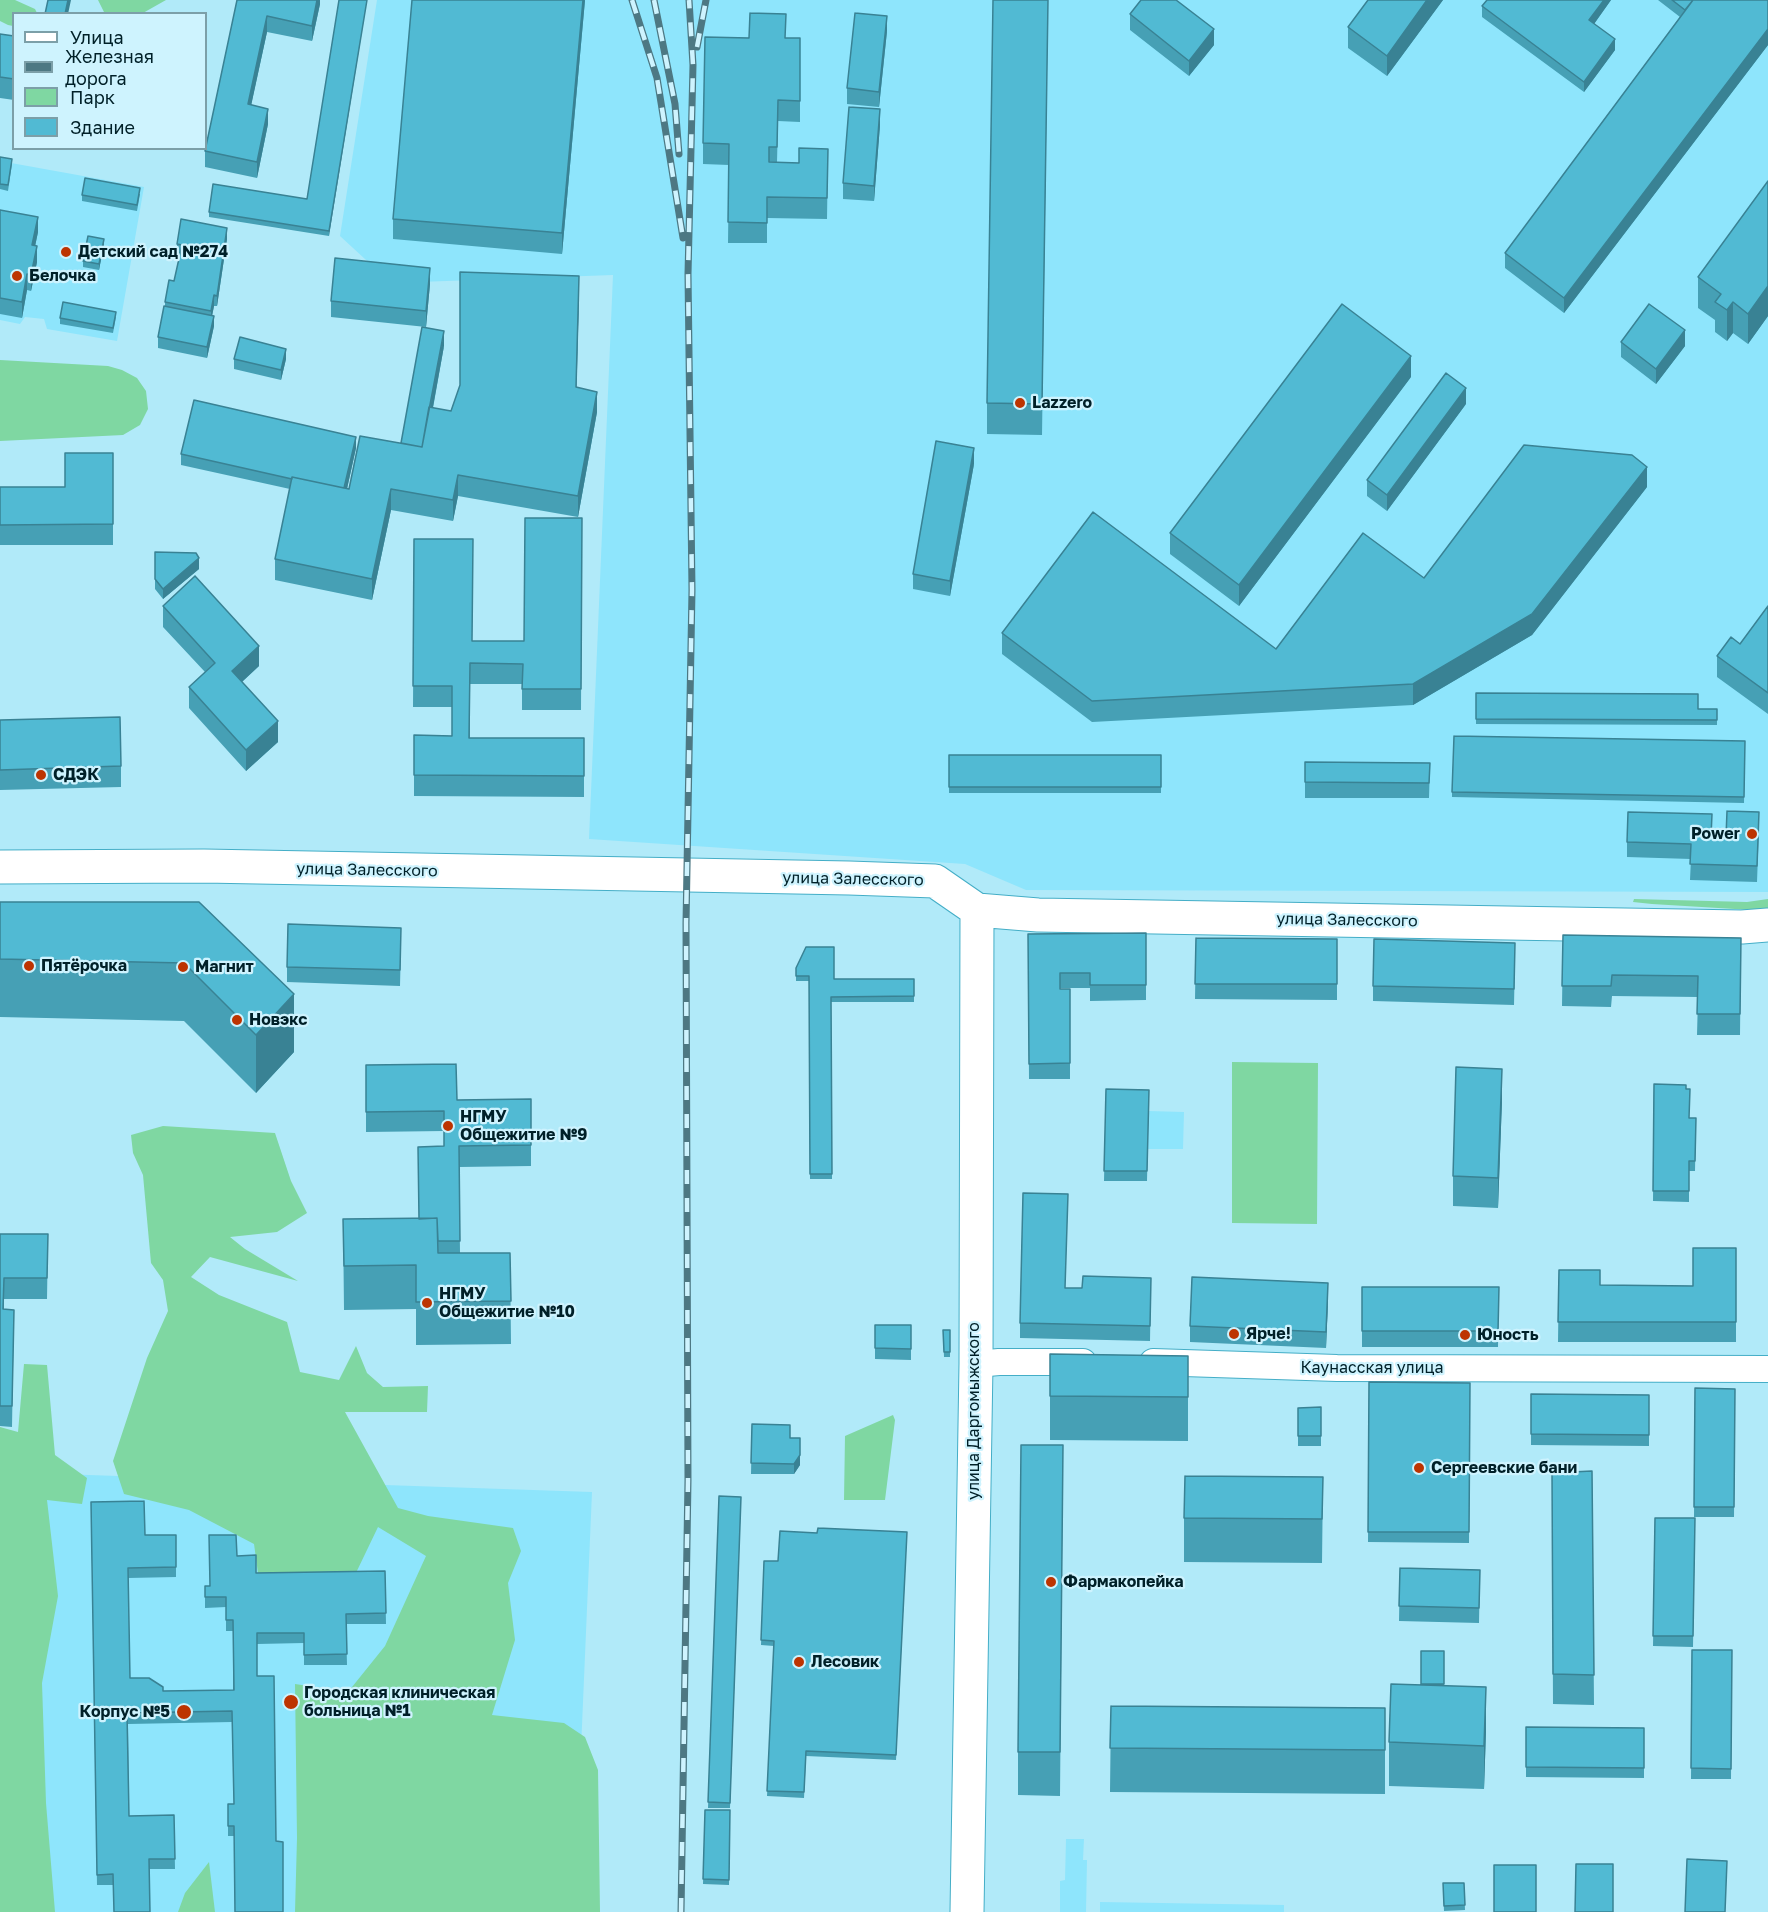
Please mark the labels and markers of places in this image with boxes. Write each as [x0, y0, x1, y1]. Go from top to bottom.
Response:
place label: Детский сад №274 [78, 242, 228, 262]
marker: Детский сад №274 [59, 245, 73, 259]
place label: Белочка [29, 266, 96, 286]
marker: Белочка [10, 269, 24, 283]
place label: Lazzero [1032, 393, 1092, 413]
marker: Lazzero [1013, 396, 1027, 410]
place label: СДЭК [53, 765, 99, 785]
marker: СДЭК [34, 768, 48, 782]
place label: Power [1691, 824, 1740, 844]
marker: Power [1745, 827, 1759, 841]
place label: Пятёрочка [41, 956, 127, 976]
place label: Магнит [195, 957, 254, 977]
marker: Пятёрочка [22, 959, 36, 973]
marker: Магнит [176, 960, 190, 974]
place label: Новэкс [249, 1010, 307, 1030]
marker: Новэкс [230, 1013, 244, 1027]
place label: НГМУ Общежитие №9 [460, 1107, 587, 1145]
marker: НГМУ Общежитие №9 [441, 1119, 455, 1133]
place label: НГМУ Общежитие №10 [439, 1284, 575, 1322]
marker: НГМУ Общежитие №10 [420, 1296, 434, 1310]
place label: Ярче! [1246, 1324, 1291, 1344]
place label: Юность [1477, 1325, 1538, 1345]
marker: Ярче! [1227, 1327, 1241, 1341]
marker: Юность [1458, 1328, 1472, 1342]
place label: Сергеевские бани [1431, 1458, 1577, 1478]
marker: Сергеевские бани [1412, 1461, 1426, 1475]
place label: Фармакопейка [1063, 1572, 1184, 1592]
marker: Фармакопейка [1044, 1575, 1058, 1589]
place label: Лесовик [811, 1652, 879, 1672]
marker: Лесовик [792, 1655, 806, 1669]
place label: Городская клиническая больница №1 [304, 1683, 495, 1721]
marker: Городская клиническая больница №1 [282, 1693, 300, 1711]
place label: Корпус №5 [80, 1702, 170, 1722]
marker: Корпус №5 [175, 1703, 193, 1721]

